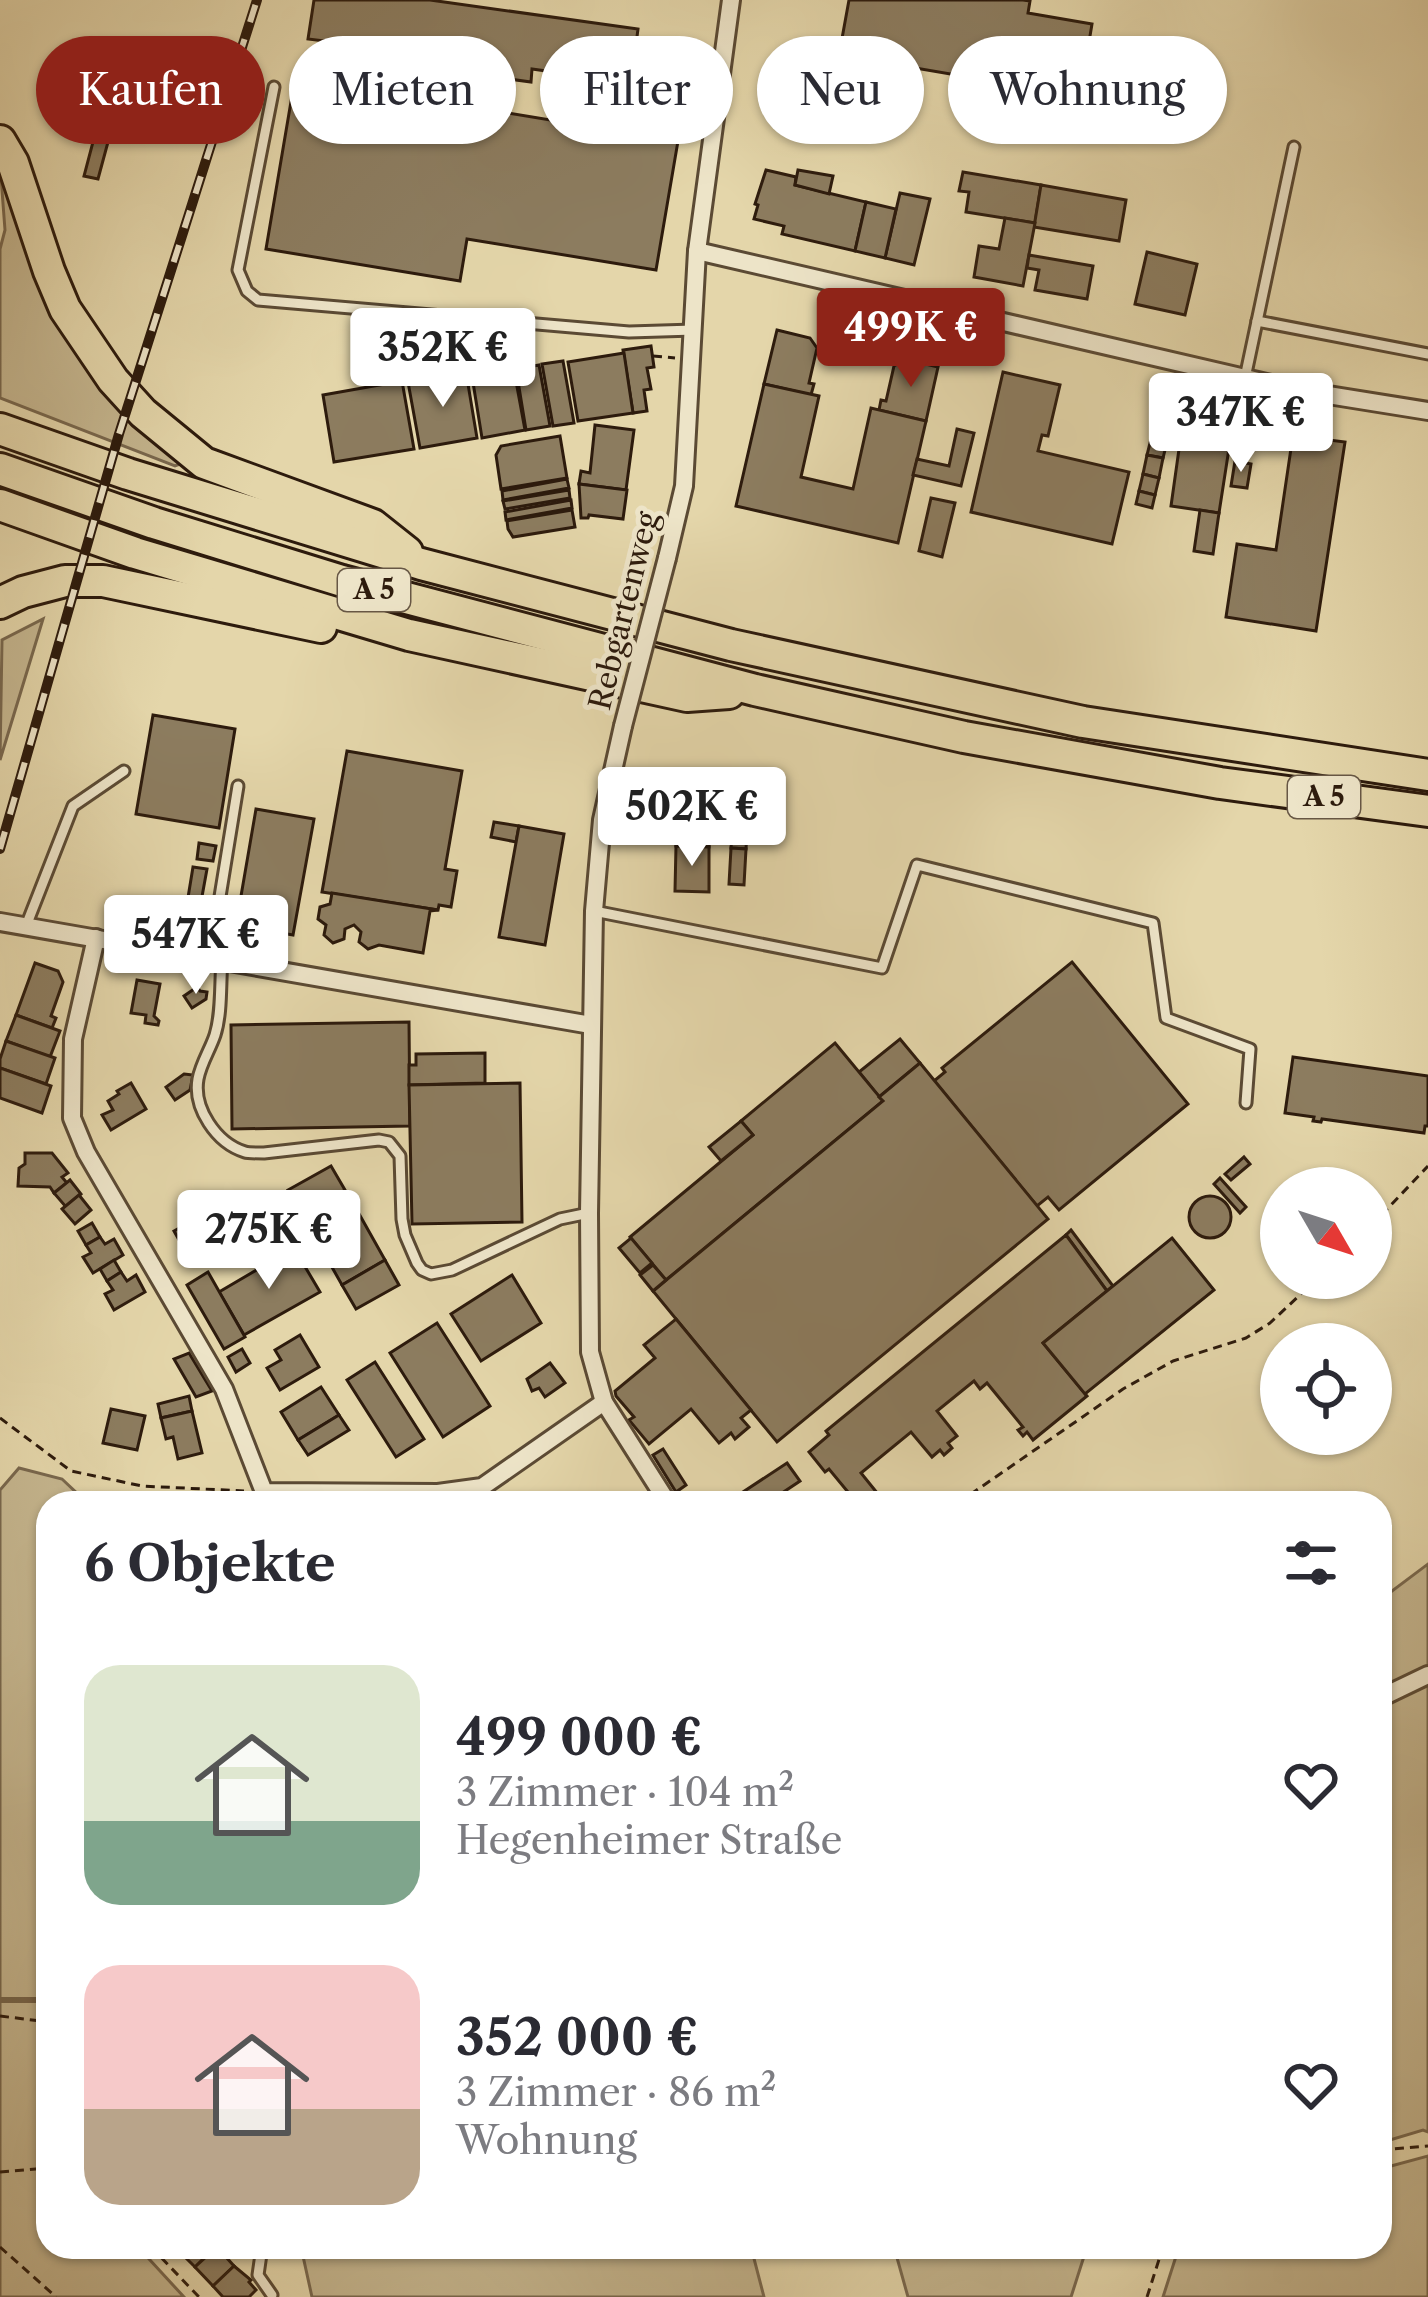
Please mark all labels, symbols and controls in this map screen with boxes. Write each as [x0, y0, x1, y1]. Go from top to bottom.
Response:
chip: Kaufen [36, 36, 265, 144]
chip: Mieten [289, 36, 516, 144]
chip: Filter [540, 36, 733, 144]
chip: Neu [757, 36, 924, 144]
chip: Wohnung [948, 36, 1227, 144]
pin: 499K € [813, 288, 1009, 390]
text: 499K € [844, 303, 978, 351]
pin: 352K € [345, 308, 541, 410]
text: 352K € [377, 323, 509, 371]
pin: 347K € [1143, 373, 1339, 475]
text: 347K € [1176, 388, 1306, 436]
street label: Rebgartenweg [581, 508, 666, 714]
road number: A 5 [338, 569, 410, 611]
pin: 502K € [594, 767, 790, 869]
road number: A 5 [1288, 776, 1360, 818]
text: 502K € [625, 782, 759, 830]
pin: 547K € [98, 895, 294, 997]
text: 547K € [131, 910, 261, 958]
north arrow [1260, 1167, 1392, 1299]
map controls [1260, 1167, 1392, 1455]
pin: 275K € [171, 1190, 367, 1292]
text: 275K € [204, 1205, 334, 1253]
button: locate [1260, 1323, 1392, 1455]
icon: filters [1278, 1530, 1344, 1596]
text: 6 Objekte [84, 1532, 335, 1594]
text: 499 000 € [456, 1706, 703, 1768]
icon: home [180, 1713, 324, 1857]
icon: heart [1278, 1752, 1344, 1818]
text: 3 Zimmer · 104 m² [456, 1768, 794, 1816]
text: Hegenheimer Straße [456, 1816, 842, 1864]
text: 352 000 € [456, 2006, 699, 2068]
icon: home [180, 2013, 324, 2157]
icon: heart [1278, 2052, 1344, 2118]
text: 3 Zimmer · 86 m² [456, 2068, 777, 2116]
text: Wohnung [456, 2116, 637, 2164]

